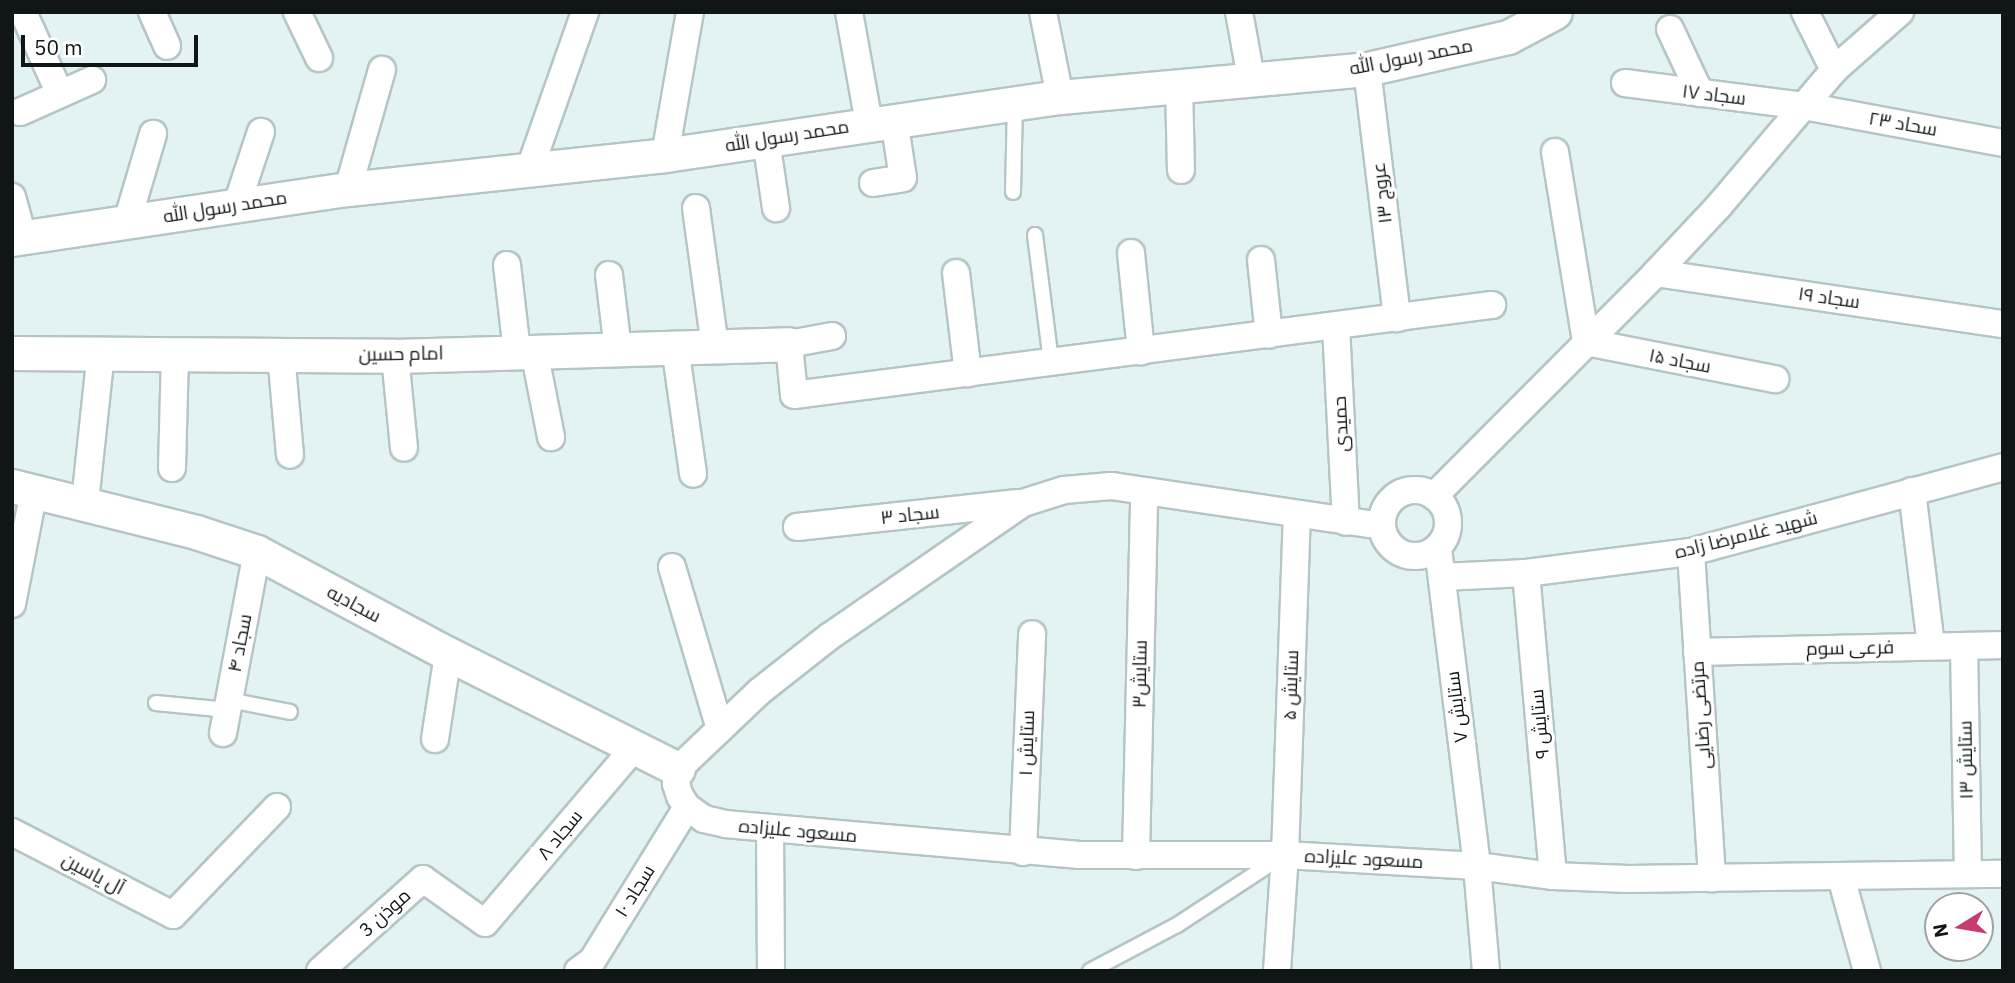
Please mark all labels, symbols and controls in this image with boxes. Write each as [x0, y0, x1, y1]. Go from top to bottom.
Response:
scale bar [24, 21, 201, 65]
text: 50 m [34, 33, 83, 61]
street label: محمد رسول الله [1347, 34, 1475, 80]
street label: سجاد ۱۷ [1681, 80, 1747, 110]
street label: سحاد ۲۳ [1867, 107, 1939, 141]
street label: محمد رسول الله [723, 115, 851, 157]
street label: عروج ۱۳ [1367, 161, 1397, 225]
street label: محمد رسول الله [161, 186, 289, 228]
street label: سجاد ۱۹ [1797, 282, 1861, 314]
street label: امام حسین [358, 342, 444, 366]
street label: سجاد ۱۵ [1647, 344, 1713, 378]
street label: حمیدی [1328, 395, 1354, 453]
street label: سجاد ۳ [879, 501, 941, 529]
street label: شهید غلامرضا زاده [1672, 506, 1820, 564]
street label: سجادیه [323, 580, 385, 628]
street label: سجاد ۴ [223, 612, 257, 674]
street label: فرعی سوم [1806, 636, 1894, 660]
street label: ستایش۳ [1128, 640, 1152, 708]
street label: ستایش ۵ [1278, 649, 1304, 721]
street label: مرتضی رضایی [1686, 660, 1716, 770]
street label: ستایش ۷ [1441, 670, 1473, 744]
street label: ستایش ۹ [1526, 688, 1554, 760]
street label: ستایش ۱ [1014, 710, 1040, 776]
street label: ستایش ۱۳ [1954, 720, 1978, 800]
street label: سجاد ۸ [533, 805, 587, 865]
street label: مسعود علیزاده [738, 814, 858, 848]
street label: مسعود علیزاده [1304, 845, 1424, 873]
street label: آل یاسین [58, 848, 128, 900]
street label: سجاد ۱۰ [610, 861, 660, 921]
street label: موذن 3 [355, 884, 415, 942]
north arrow [1924, 892, 1994, 962]
text: N [1927, 922, 1953, 940]

